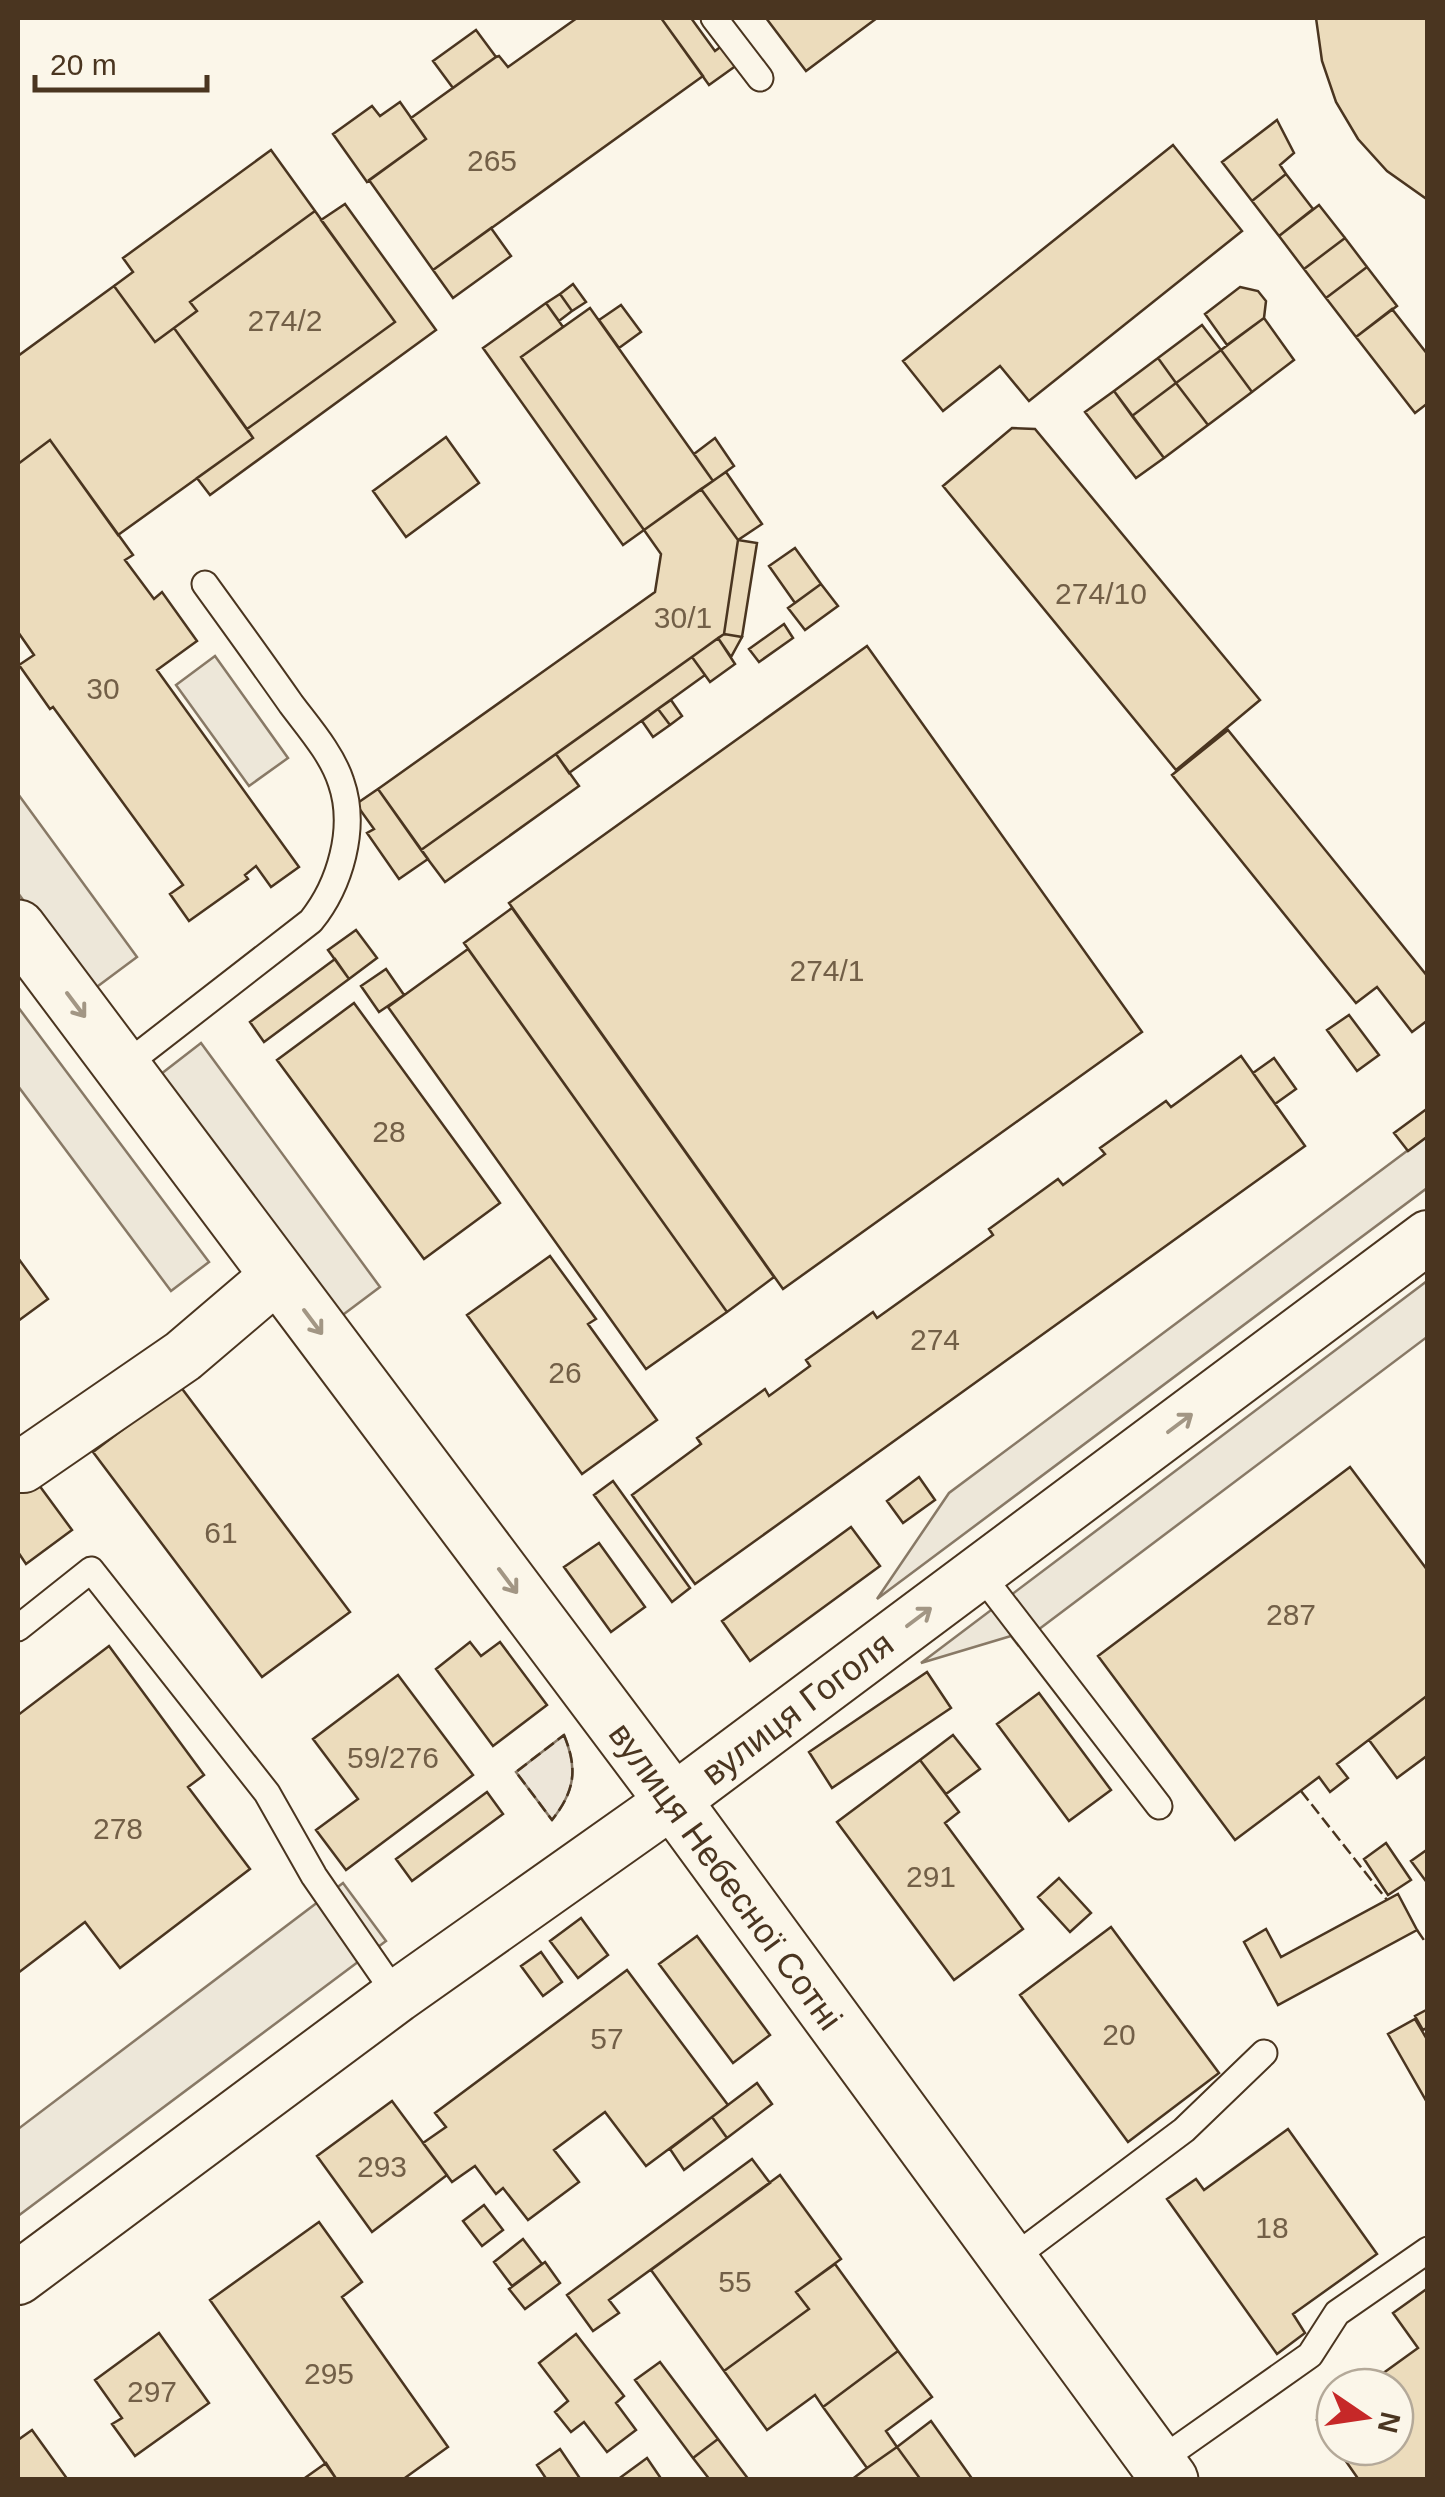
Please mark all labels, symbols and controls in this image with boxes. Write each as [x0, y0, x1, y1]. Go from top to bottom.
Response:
scale bar [35, 30, 208, 92]
text: 20 m [50, 48, 117, 81]
house number: 265 [467, 144, 517, 177]
house number: 274/2 [247, 304, 323, 337]
house number: 274/10 [1055, 577, 1147, 610]
house number: 30/1 [654, 601, 712, 634]
house number: 30 [86, 672, 120, 705]
house number: 274/1 [789, 954, 865, 987]
one-way arrow [66, 991, 87, 1018]
house number: 28 [372, 1115, 406, 1148]
one-way arrow [302, 1308, 323, 1335]
house number: 274 [910, 1323, 960, 1356]
house number: 26 [548, 1356, 582, 1389]
one-way arrow [1166, 1412, 1193, 1433]
house number: 61 [204, 1516, 238, 1549]
one-way arrow [498, 1567, 519, 1594]
house number: 287 [1266, 1598, 1316, 1631]
one-way arrow [905, 1607, 932, 1628]
street label: вулиця Гоголя [694, 1623, 900, 1793]
street label: вулиця Небесної Сотні [602, 1715, 850, 2037]
house number: 59/276 [347, 1741, 439, 1774]
house number: 278 [93, 1812, 143, 1845]
house number: 291 [906, 1860, 956, 1893]
house number: 20 [1102, 2018, 1136, 2051]
house number: 57 [590, 2022, 624, 2055]
house number: 293 [357, 2150, 407, 2183]
house number: 18 [1255, 2211, 1289, 2244]
house number: 55 [718, 2265, 752, 2298]
house number: 295 [304, 2357, 354, 2390]
north arrow [1315, 2367, 1415, 2467]
house number: 297 [127, 2375, 177, 2408]
text: N [1371, 2409, 1406, 2436]

